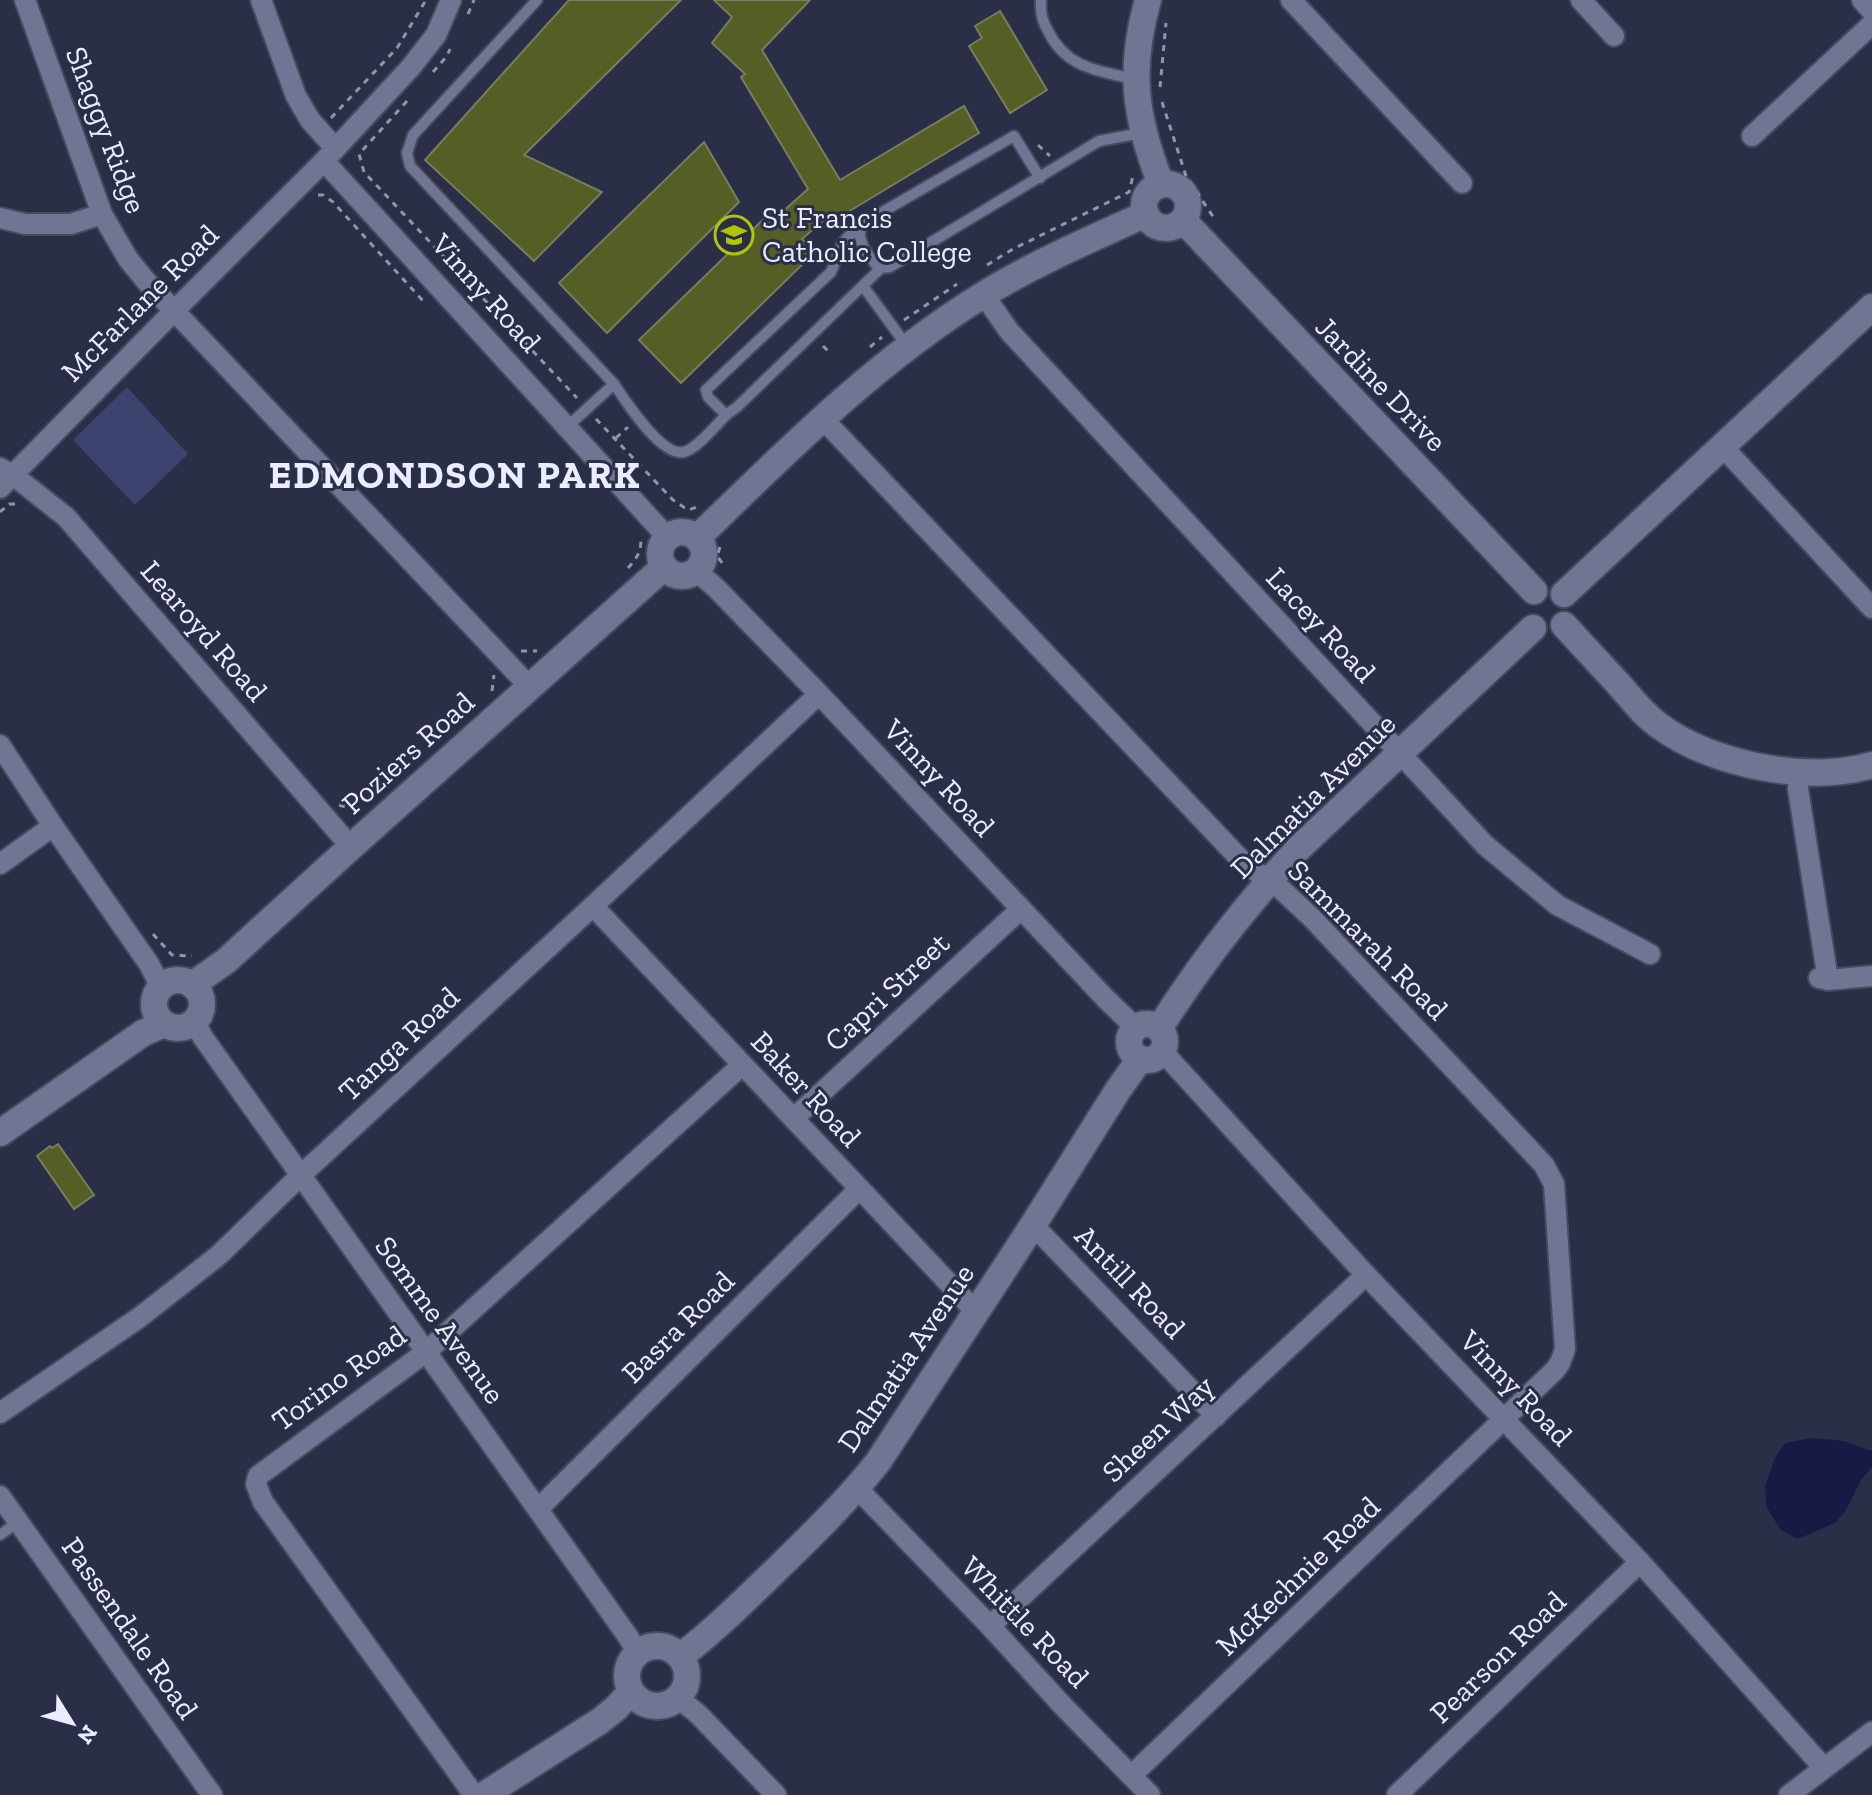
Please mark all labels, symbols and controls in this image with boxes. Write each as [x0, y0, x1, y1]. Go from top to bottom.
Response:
street label: Shaggy Ridge [58, 42, 154, 218]
place label: St Francis Catholic College [762, 200, 972, 270]
school or university icon: St Francis Catholic College [713, 214, 755, 256]
street label: McFarlane Road [54, 217, 226, 389]
street label: Vinny Road [423, 226, 549, 360]
street label: Jardine Drive [1308, 309, 1454, 459]
district label: EDMONDSON PARK [269, 452, 641, 498]
street label: Learoyd Road [133, 553, 275, 709]
street label: Lacey Road [1259, 560, 1384, 690]
street label: Poziers Road [334, 684, 482, 822]
street label: Dalmatia Avenue [1223, 706, 1403, 886]
street label: Vinny Road [875, 711, 1003, 844]
street label: Sammarah Road [1280, 852, 1456, 1028]
street label: Capri Street [817, 925, 957, 1059]
street label: Tanga Road [331, 979, 467, 1109]
street label: Baker Road [743, 1024, 869, 1155]
street label: Antill Road [1067, 1218, 1193, 1346]
street label: Somme Avenue [367, 1229, 513, 1411]
street label: Dalmatia Avenue [830, 1257, 982, 1459]
street label: Basra Road [614, 1263, 742, 1391]
street label: Torino Road [265, 1317, 413, 1439]
street label: Vinny Road [1451, 1322, 1580, 1454]
street label: Sheen Way [1095, 1368, 1222, 1490]
street label: McKechnie Road [1209, 1488, 1388, 1663]
street label: Passendale Road [54, 1530, 206, 1726]
street label: Whittle Road [953, 1549, 1097, 1696]
street label: Pearson Road [1423, 1583, 1574, 1731]
north arrow [32, 1683, 112, 1763]
text: N [72, 1720, 103, 1750]

